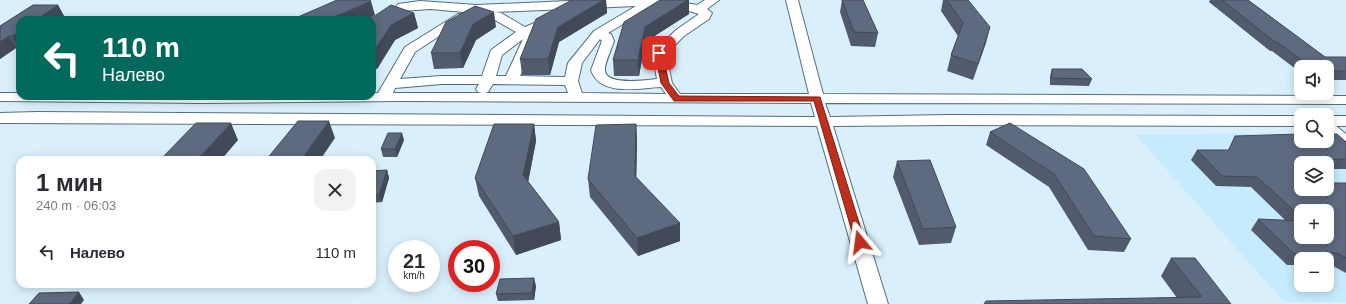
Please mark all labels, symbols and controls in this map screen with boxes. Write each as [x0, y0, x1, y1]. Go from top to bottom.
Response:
icon: left [36, 32, 88, 84]
text: 110 m [102, 32, 180, 63]
pin [642, 36, 676, 70]
icon: arrive [648, 42, 670, 64]
map controls [1294, 60, 1334, 292]
button: sound [1294, 60, 1334, 100]
text: Налево [102, 65, 165, 85]
button: search [1294, 108, 1334, 148]
button: layers [1294, 156, 1334, 196]
text: 1 мин [36, 169, 103, 196]
button: close [314, 169, 356, 211]
text: 240 m · 06:03 [36, 198, 116, 213]
button: + [1294, 204, 1334, 244]
position arrow [839, 221, 881, 263]
speed limit sign: 30 [448, 240, 500, 292]
icon: left [36, 241, 58, 263]
text: Налево [70, 244, 125, 261]
text: 110 m [315, 244, 356, 261]
text: 21 [403, 250, 425, 272]
button: − [1294, 252, 1334, 292]
text: km/h [403, 270, 425, 281]

